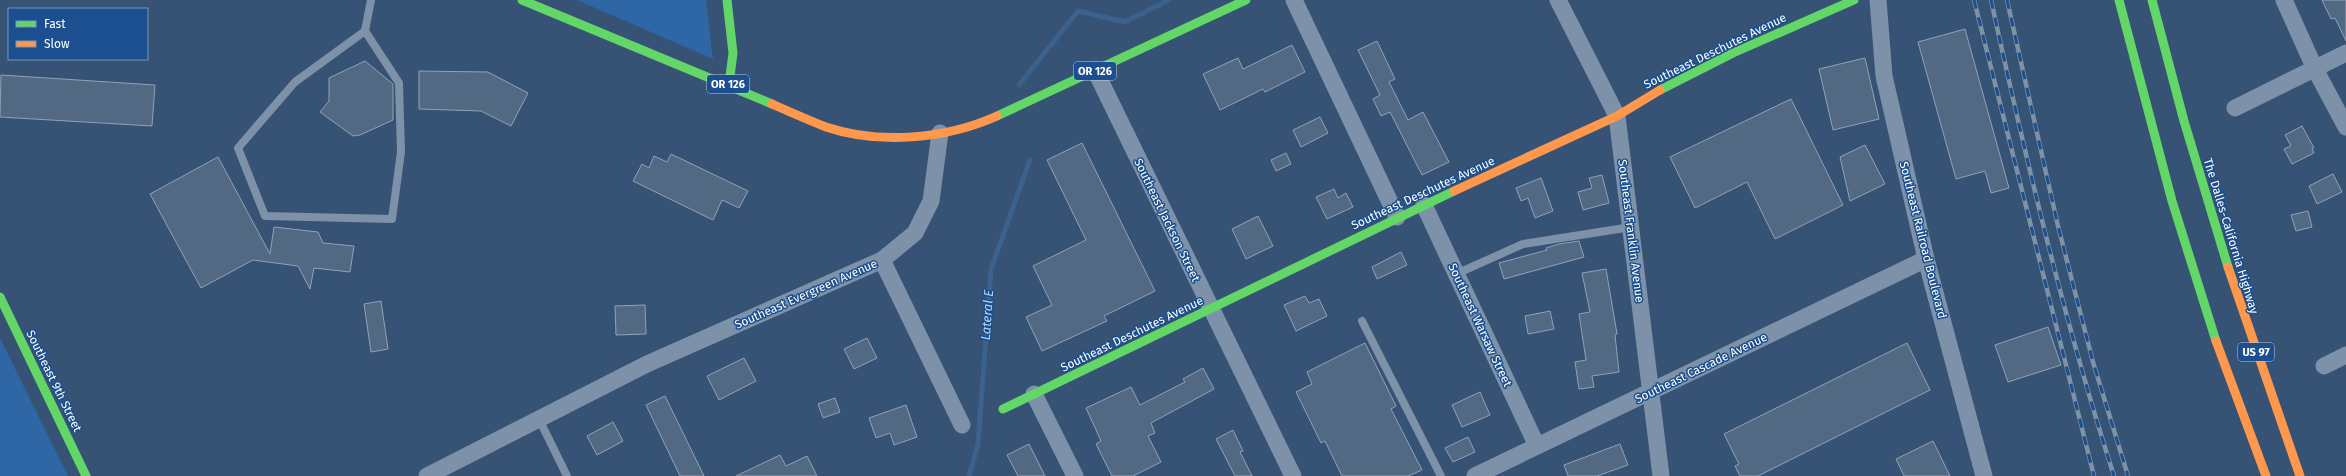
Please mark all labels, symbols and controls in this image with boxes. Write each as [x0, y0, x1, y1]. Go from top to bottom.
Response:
legend [8, 8, 148, 60]
street label: Southeast Deschutes Avenue [1641, 10, 1789, 92]
text: Fast [44, 17, 66, 31]
text: Slow [44, 37, 70, 51]
road number: OR 126 [1074, 62, 1116, 80]
road number: OR 126 [707, 75, 749, 93]
street label: Southeast Deschutes Avenue [1349, 154, 1497, 232]
street label: Southeast Jackson Street [1131, 156, 1203, 284]
street label: The Dalles-California Highway [2201, 157, 2261, 316]
street label: Southeast Franklin Avenue [1615, 159, 1647, 303]
street label: Southeast Railroad Boulevard [1897, 160, 1949, 320]
street label: Southeast Evergreen Avenue [733, 256, 879, 332]
street label: Southeast Warsaw Street [1445, 261, 1515, 390]
water label: Lateral E [978, 289, 996, 341]
street label: Southeast Deschutes Avenue [1058, 293, 1206, 375]
street label: Southeast 9th Street [23, 328, 85, 435]
street label: Southeast Cascade Avenue [1633, 330, 1769, 406]
road number: US 97 [2238, 343, 2274, 361]

